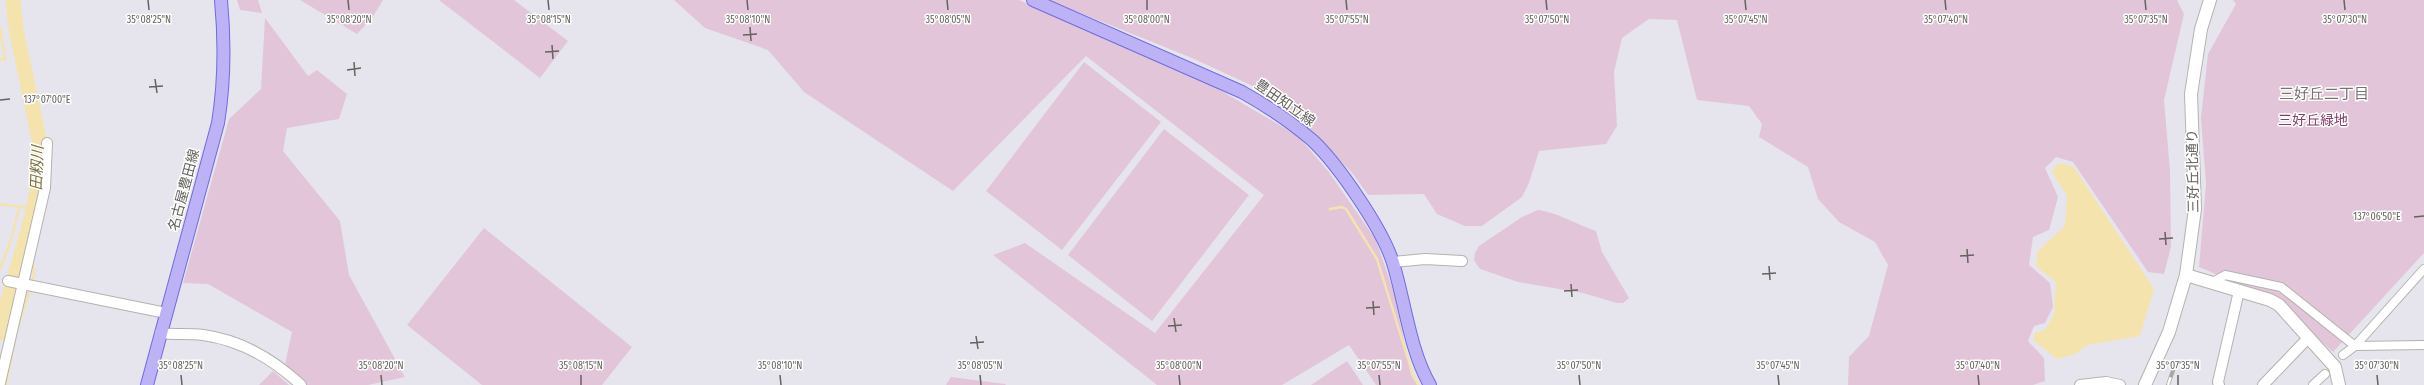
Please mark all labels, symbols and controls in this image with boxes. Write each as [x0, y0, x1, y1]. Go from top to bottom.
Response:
text: 35°08'25"N [127, 14, 171, 26]
text: 35°08'20"N [326, 14, 372, 26]
text: 35°08'15"N [527, 14, 571, 26]
text: 35°08'10"N [726, 14, 770, 26]
text: 35°08'05"N [925, 14, 971, 26]
text: 35°08'00"N [1124, 14, 1170, 26]
text: 35°07'55"N [1325, 14, 1369, 26]
text: 35°07'50"N [1525, 14, 1569, 26]
text: 35°07'45"N [1724, 14, 1768, 26]
text: 35°07'40"N [1924, 14, 1968, 26]
text: 35°07'35"N [2124, 14, 2168, 26]
text: 35°07'30"N [2323, 14, 2367, 26]
street label: 豊田知立線 [1251, 76, 1319, 130]
district label: 三好丘二丁目 [2279, 85, 2369, 103]
text: 137°07'00"E [23, 94, 71, 106]
park label: 三好丘緑地 [2278, 112, 2348, 129]
street label: 三好丘北通り [2184, 129, 2202, 213]
water label: 田籾川 [27, 143, 47, 191]
street label: 名古屋豊田線 [165, 147, 203, 233]
text: 137°06'50"E [2353, 211, 2401, 223]
text: 35°08'25"N [159, 360, 203, 372]
text: 35°08'20"N [358, 360, 404, 372]
text: 35°08'15"N [559, 360, 603, 372]
text: 35°08'10"N [758, 360, 802, 372]
text: 35°08'05"N [957, 360, 1003, 372]
text: 35°08'00"N [1156, 360, 1202, 372]
text: 35°07'55"N [1357, 360, 1401, 372]
text: 35°07'50"N [1557, 360, 1601, 372]
text: 35°07'45"N [1756, 360, 1800, 372]
text: 35°07'40"N [1956, 360, 2000, 372]
text: 35°07'35"N [2156, 360, 2200, 372]
text: 35°07'30"N [2355, 360, 2399, 372]

